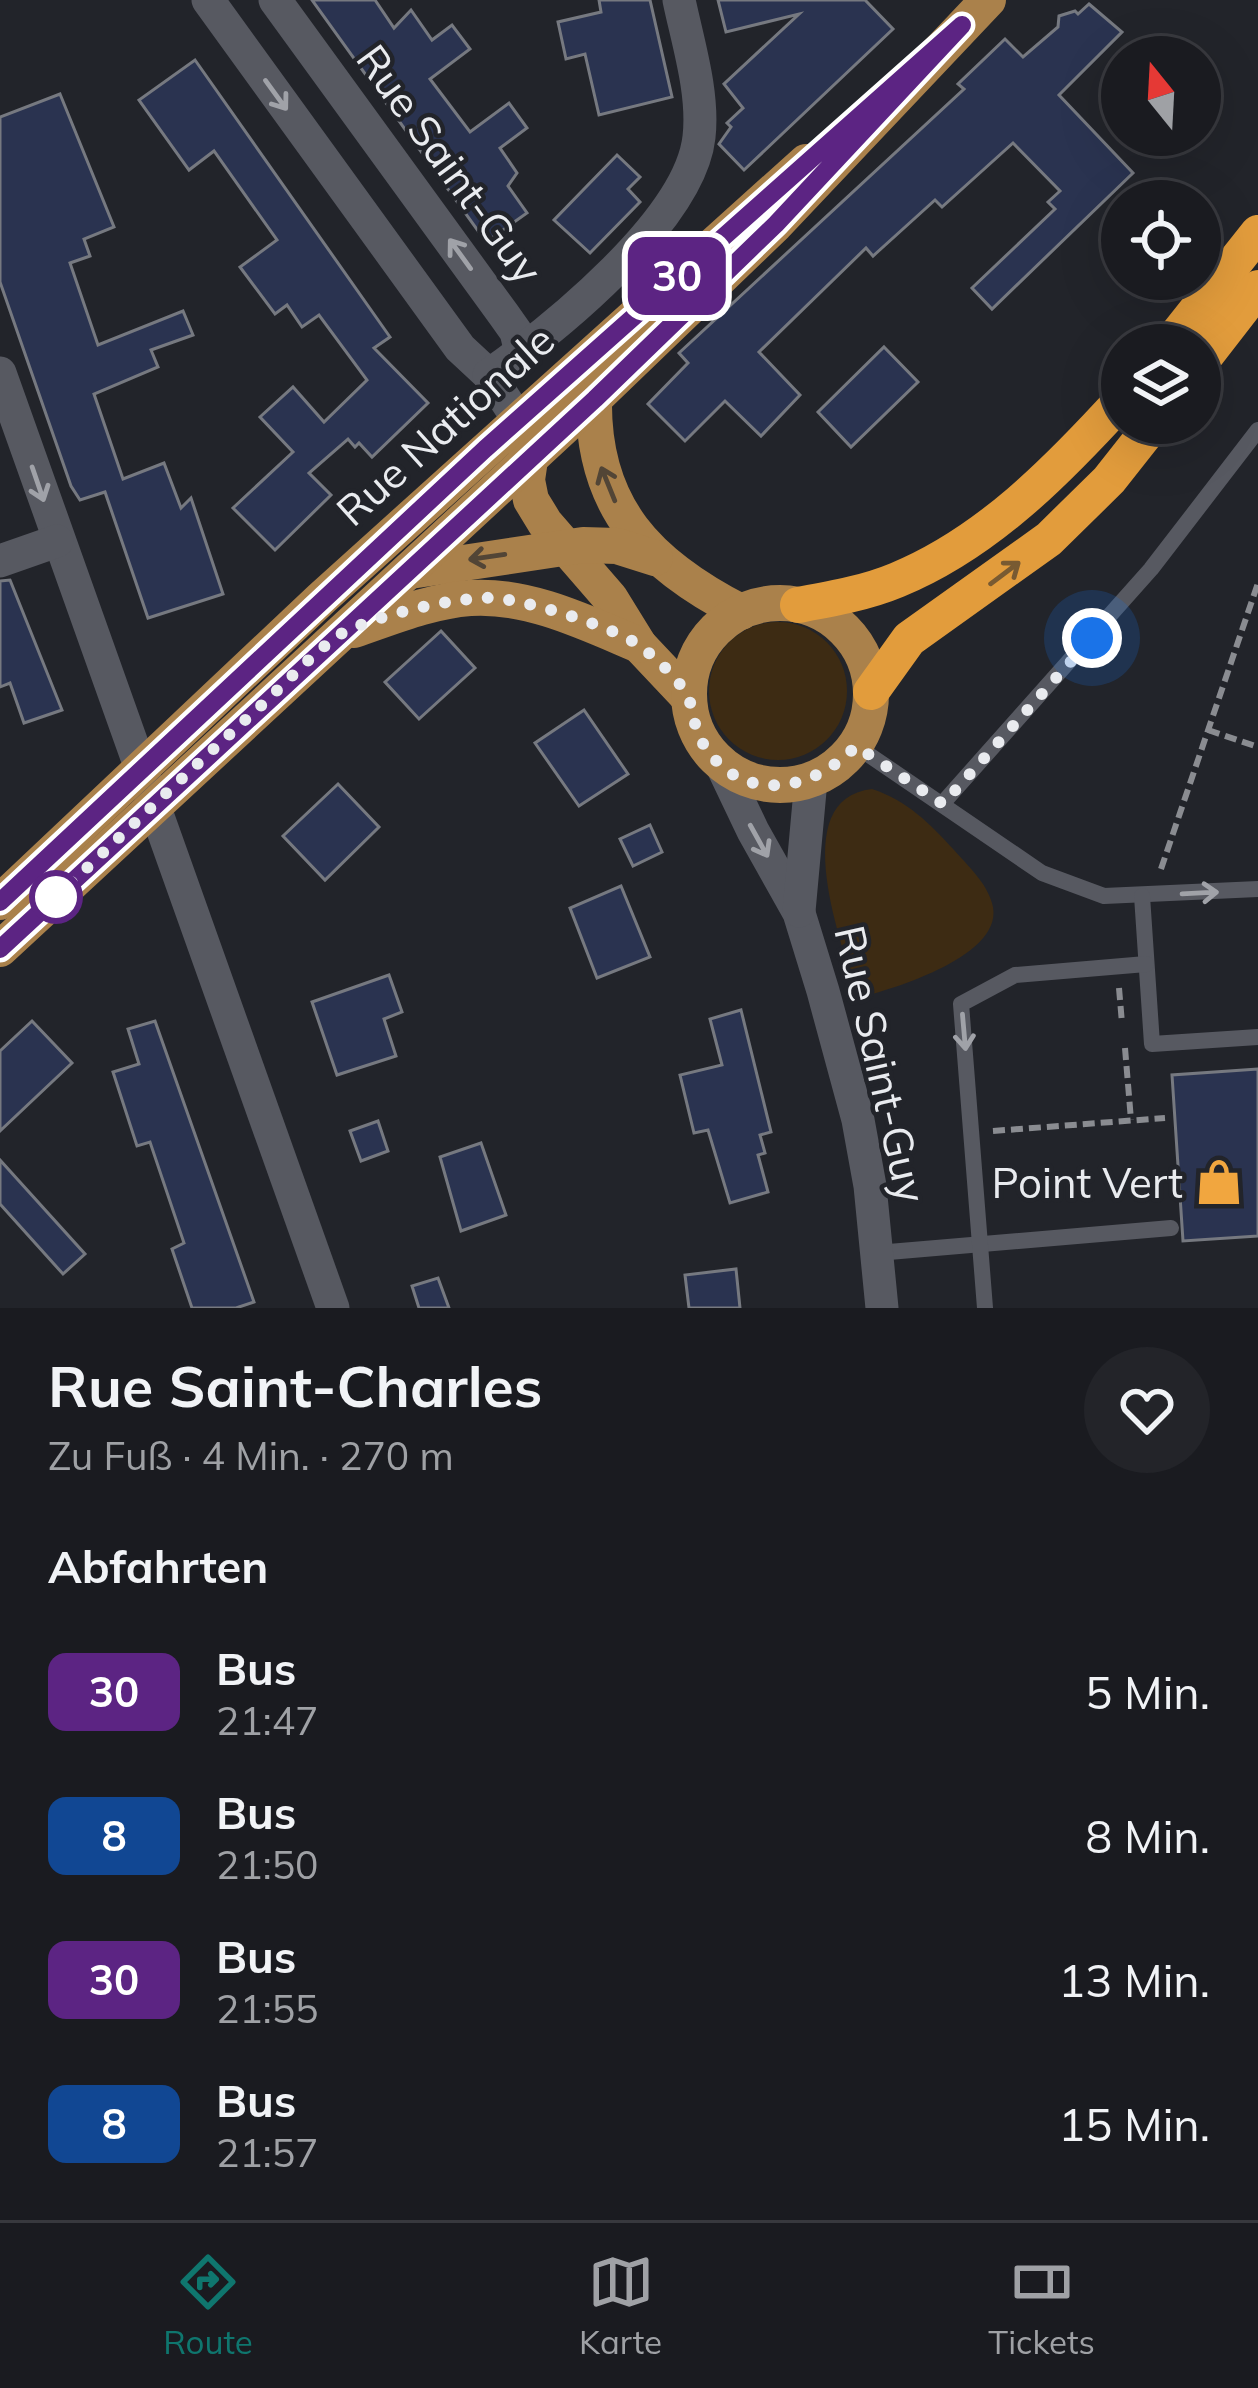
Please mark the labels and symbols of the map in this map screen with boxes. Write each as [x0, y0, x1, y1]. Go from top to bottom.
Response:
street label: Rue Saint-Guy [346, 34, 554, 294]
north arrow [1101, 36, 1221, 156]
one-way arrow [263, 78, 289, 111]
line badge: 30 [623, 237, 731, 315]
one-way arrow [448, 238, 474, 271]
street label: Rue Nationale [325, 313, 565, 537]
one-way arrow [28, 464, 50, 502]
one-way arrow [596, 467, 618, 504]
one-way arrow [468, 546, 507, 569]
one-way arrow [988, 560, 1021, 586]
your location [1062, 608, 1122, 668]
one-way arrow [748, 822, 771, 857]
unlabelled marker [31, 872, 81, 922]
one-way arrow [1180, 881, 1219, 904]
street label: Rue Saint-Guy [823, 920, 939, 1208]
one-way arrow [952, 1012, 975, 1051]
place label: Point Vert [992, 1156, 1183, 1209]
shop icon: Point Vert [1194, 1157, 1244, 1207]

